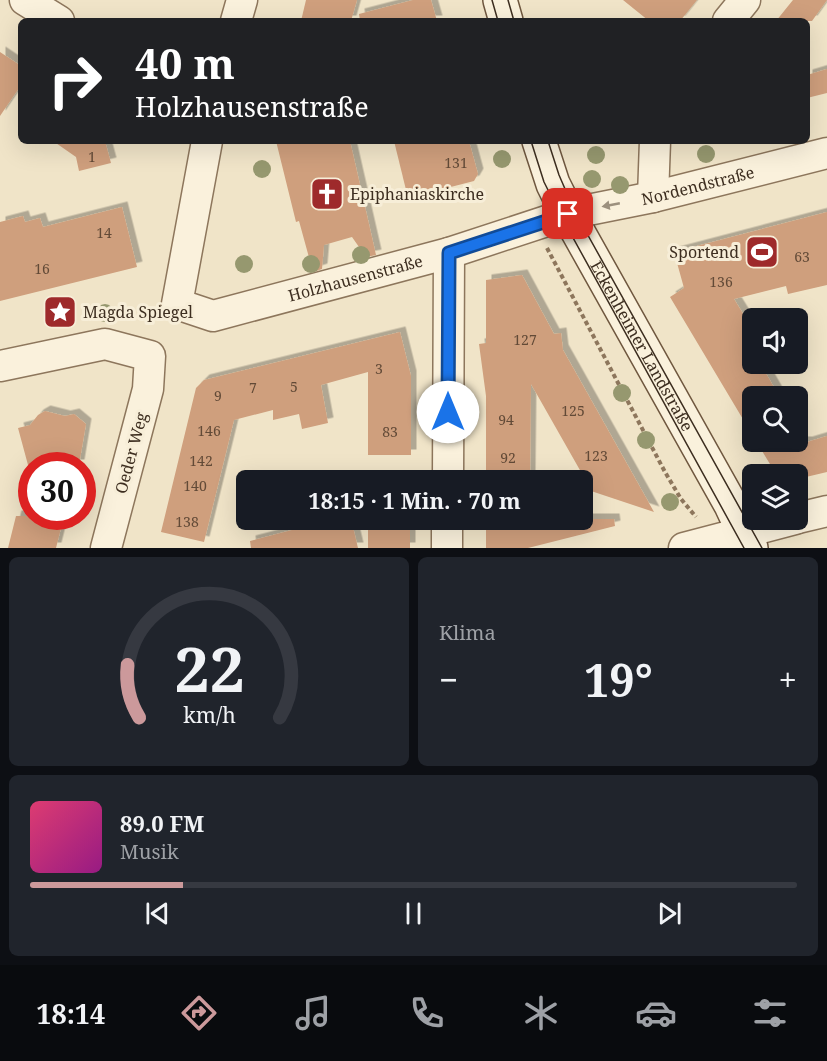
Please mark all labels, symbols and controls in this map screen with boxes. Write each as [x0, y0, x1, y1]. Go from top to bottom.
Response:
text: 40 m [135, 34, 235, 91]
icon: right [36, 42, 114, 120]
text: Holzhausenstraße [135, 88, 369, 125]
house number: 1 [88, 147, 96, 166]
house number: 131 [444, 153, 468, 172]
street label: Nordendstraße [639, 161, 756, 210]
church icon: Epiphaniaskirche [309, 176, 345, 212]
place label: Epiphaniaskirche [350, 183, 484, 205]
pin [542, 188, 593, 239]
icon: arrive [551, 197, 584, 230]
one-way arrow [601, 201, 620, 210]
house number: 14 [96, 223, 112, 242]
sports icon: Sportend [744, 234, 780, 270]
place label: Sportend [669, 241, 739, 263]
house number: 63 [794, 247, 810, 266]
street label: Holzhausenstraße [286, 250, 425, 307]
street label: Eckenheimer Landstraße [585, 257, 698, 435]
house number: 16 [34, 259, 50, 278]
house number: 136 [709, 272, 733, 291]
place icon: Magda Spiegel [42, 294, 78, 330]
place label: Magda Spiegel [83, 301, 193, 323]
map controls [742, 308, 808, 530]
button: sound [742, 308, 808, 374]
house number: 127 [513, 330, 537, 349]
house number: 3 [375, 359, 383, 378]
house number: 5 [290, 377, 298, 396]
house number: 7 [249, 378, 257, 397]
position arrow [416, 380, 480, 444]
house number: 9 [214, 386, 222, 405]
button: search [742, 386, 808, 452]
house number: 125 [561, 401, 585, 420]
street label: Oeder Weg [110, 409, 153, 496]
house number: 94 [498, 410, 514, 429]
house number: 146 [197, 421, 221, 440]
house number: 83 [382, 422, 398, 441]
house number: 123 [584, 446, 608, 465]
house number: 92 [500, 448, 516, 467]
house number: 142 [189, 451, 213, 470]
speed limit sign: 30 [18, 452, 96, 530]
button: layers [742, 464, 808, 530]
house number: 140 [183, 476, 207, 495]
text: 18:15 · 1 Min. · 70 m [308, 485, 521, 515]
house number: 138 [175, 512, 199, 531]
text: Klima [439, 619, 496, 646]
text: 22 [174, 625, 244, 710]
text: 19° [584, 649, 653, 710]
text: − [439, 657, 458, 702]
text: + [779, 657, 797, 702]
text: km/h [183, 701, 236, 730]
text: 89.0 FM [120, 808, 204, 838]
text: Musik [120, 838, 179, 865]
icon: previous [141, 897, 174, 930]
icon: pause [397, 897, 430, 930]
icon: next [653, 897, 686, 930]
icon: directions [178, 992, 220, 1034]
icon: music [292, 992, 334, 1034]
icon: phone [406, 992, 448, 1034]
icon: climate [520, 992, 562, 1034]
icon: car [635, 992, 677, 1034]
icon: filters [749, 992, 791, 1034]
text: 18:14 [36, 995, 105, 1032]

